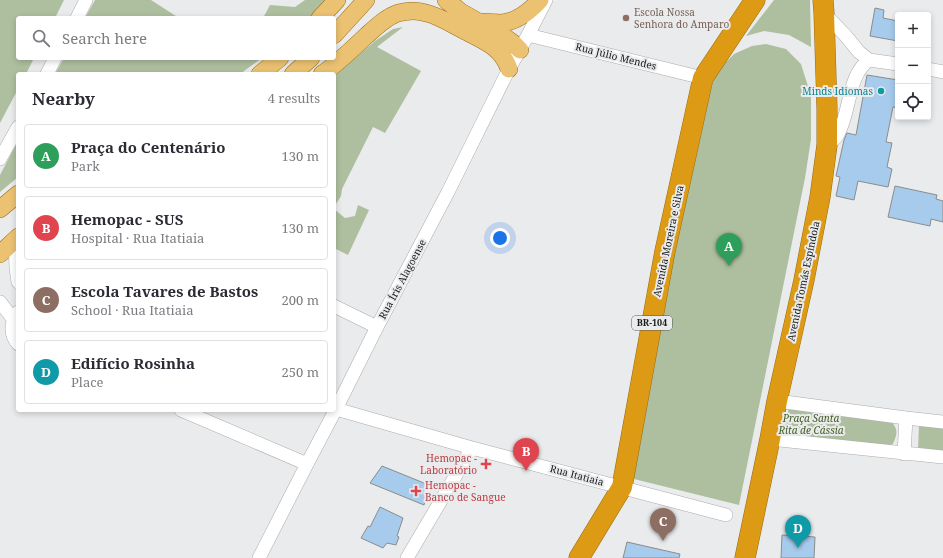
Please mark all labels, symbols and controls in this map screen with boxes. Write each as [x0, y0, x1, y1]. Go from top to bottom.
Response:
place label: Escola Nossa Senhora do Amparo [634, 5, 730, 31]
map controls [895, 12, 931, 120]
button: + [895, 12, 931, 48]
marker: Escola Nossa Senhora do Amparo [621, 13, 631, 23]
search box [16, 16, 336, 60]
icon: search [30, 27, 52, 49]
text: Search here [62, 28, 147, 48]
street label: Rua Júlio Mendes [574, 39, 658, 73]
button: − [895, 48, 931, 84]
place label: Minds Idiomas [802, 84, 873, 98]
button: locate [895, 84, 931, 120]
marker: Minds Idiomas [876, 86, 886, 96]
text: Nearby [32, 87, 95, 110]
text: 4 results [268, 89, 320, 107]
text: Praça do Centenário [71, 137, 225, 157]
text: A [41, 147, 51, 165]
text: 130 m [282, 147, 319, 165]
text: Park [71, 157, 100, 175]
street label: Avenida Moreira e Silva [649, 183, 687, 298]
text: Hemopac - SUS [71, 209, 183, 229]
text: B [42, 219, 50, 237]
text: 130 m [282, 219, 319, 237]
street label: Avenida Tomás Espíndola [783, 219, 823, 342]
your location [490, 228, 510, 248]
text: Hospital · Rua Itatiaia [71, 229, 204, 247]
pin: A [716, 233, 742, 266]
street label: Rua Íris Alagoense [375, 237, 429, 321]
text: Escola Tavares de Bastos [71, 281, 258, 301]
text: C [42, 291, 50, 309]
text: 200 m [282, 291, 319, 309]
text: School · Rua Itatiaia [71, 301, 193, 319]
road number: BR-104 [632, 316, 672, 330]
text: Edifício Rosinha [71, 353, 195, 373]
text: D [41, 363, 51, 381]
text: 250 m [282, 363, 319, 381]
text: Place [71, 373, 104, 391]
park label: Praça Santa Rita de Cássia [777, 411, 844, 437]
pin: B [513, 438, 539, 471]
place label: Hemopac - Laboratório [420, 451, 477, 477]
marker: Hemopac - Laboratório [480, 458, 492, 470]
street label: Rua Itatiaia [549, 461, 606, 489]
place label: Hemopac - Banco de Sangue [425, 478, 506, 504]
marker: Hemopac - Banco de Sangue [410, 485, 422, 497]
pin: C [650, 508, 676, 541]
pin: D [785, 515, 811, 548]

